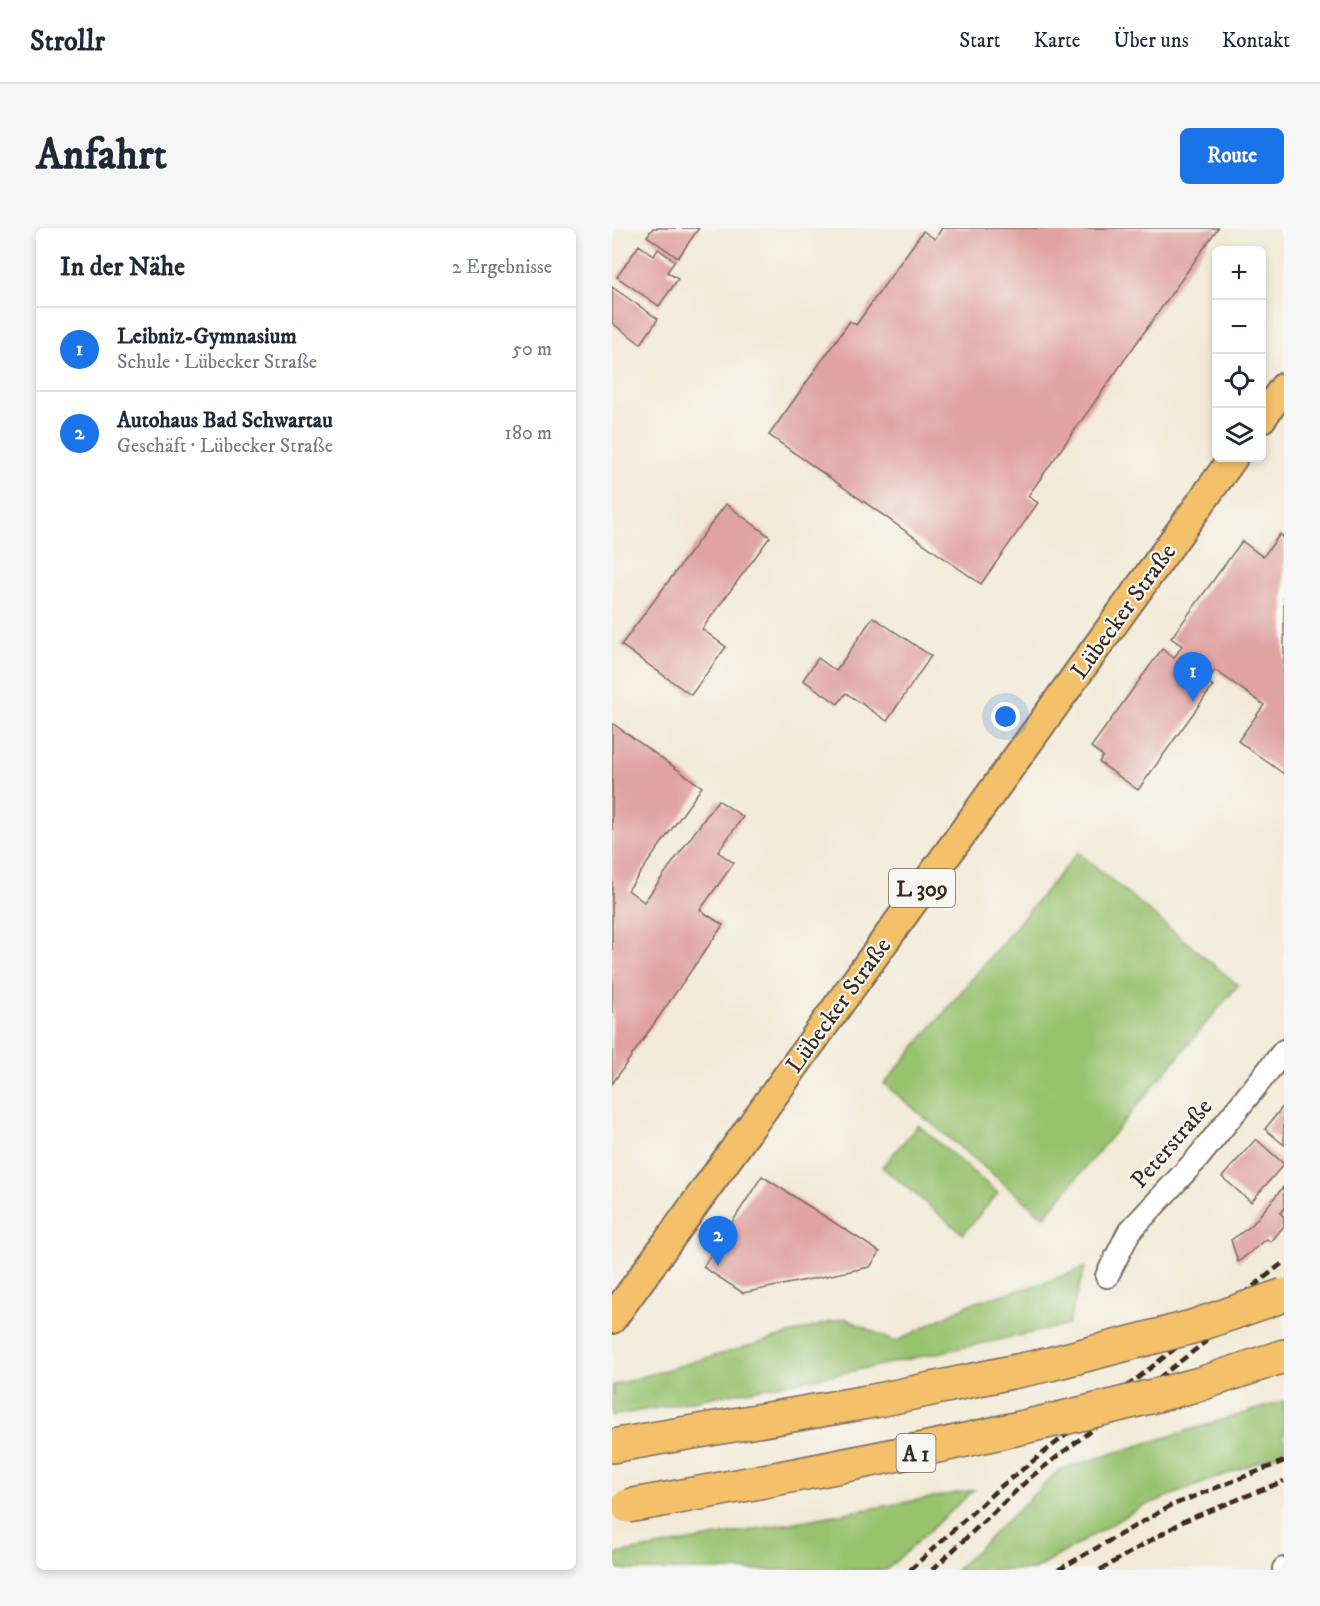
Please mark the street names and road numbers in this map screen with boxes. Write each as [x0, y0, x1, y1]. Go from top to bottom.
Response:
street label: Lübecker Straße [1065, 538, 1183, 685]
road number: L 309 [889, 869, 955, 907]
street label: Lübecker Straße [780, 932, 898, 1079]
street label: Peterstraße [1125, 1092, 1219, 1195]
road number: A 1 [896, 1434, 936, 1472]

